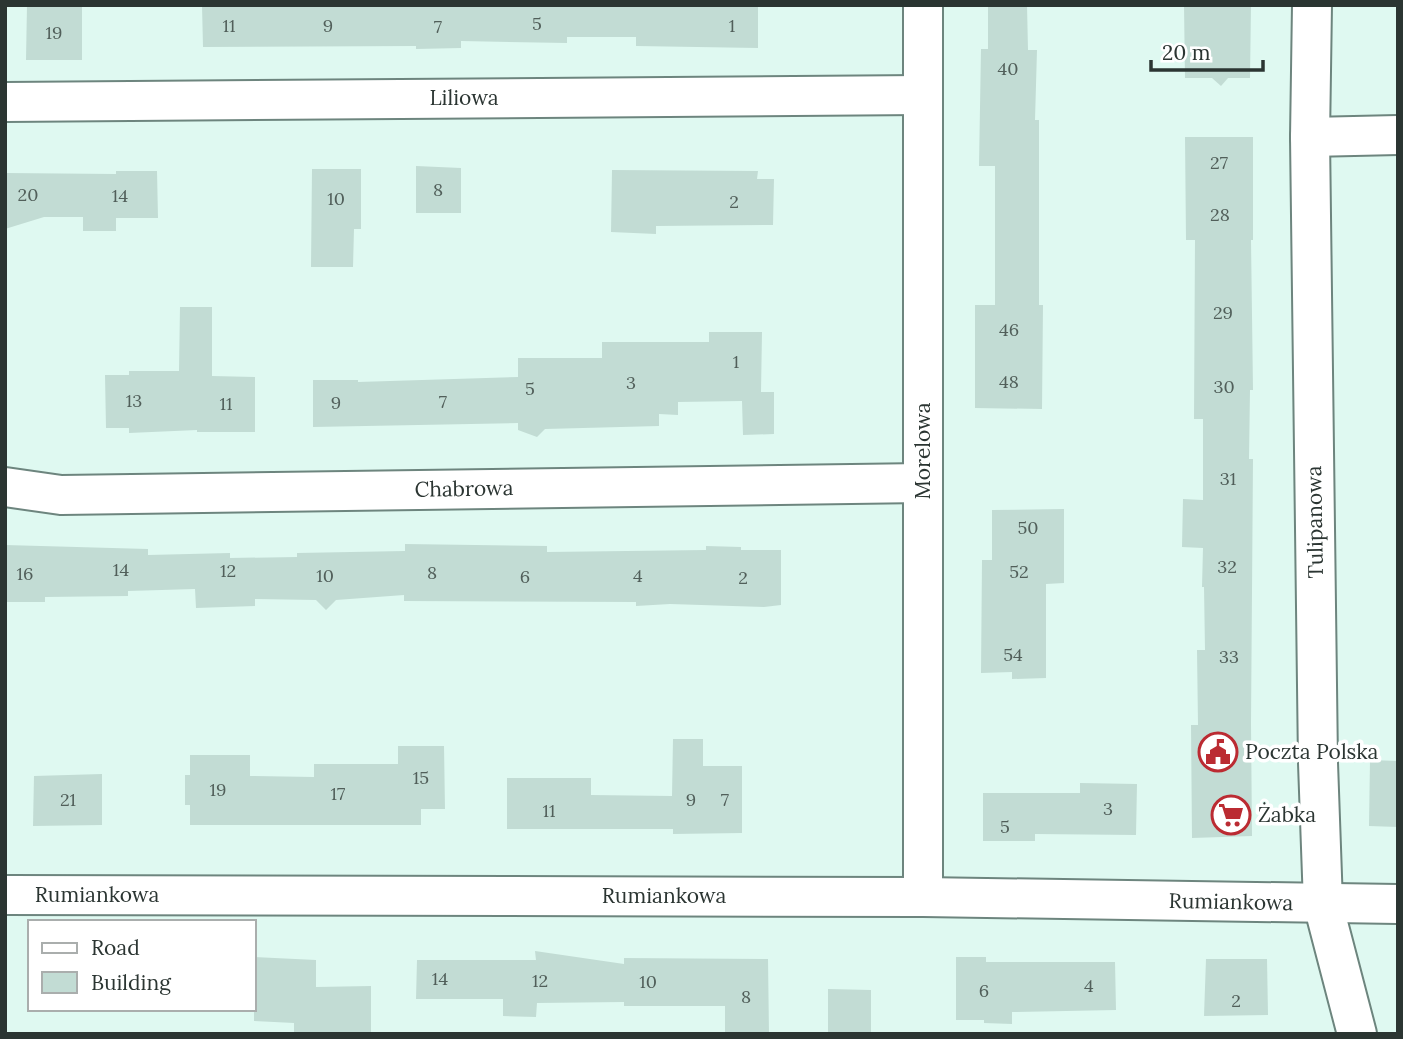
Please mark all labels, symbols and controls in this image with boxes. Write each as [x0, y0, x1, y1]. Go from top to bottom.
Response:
house number: 5 [532, 12, 542, 35]
house number: 11 [222, 14, 236, 37]
house number: 9 [323, 14, 333, 37]
house number: 1 [729, 14, 735, 37]
house number: 7 [434, 15, 442, 38]
house number: 19 [46, 21, 62, 44]
scale bar [1151, 28, 1263, 72]
text: 20 m [1162, 39, 1211, 66]
house number: 40 [998, 57, 1018, 80]
street label: Liliowa [429, 84, 499, 111]
house number: 27 [1210, 151, 1228, 174]
house number: 8 [433, 178, 443, 201]
house number: 20 [18, 183, 38, 206]
house number: 14 [112, 184, 128, 207]
house number: 10 [327, 187, 345, 210]
house number: 2 [729, 190, 739, 213]
house number: 28 [1210, 203, 1230, 226]
house number: 29 [1213, 301, 1233, 324]
house number: 46 [999, 318, 1019, 341]
house number: 1 [733, 350, 739, 373]
house number: 48 [999, 370, 1019, 393]
house number: 3 [626, 371, 636, 394]
house number: 30 [1213, 375, 1235, 398]
house number: 5 [525, 377, 535, 400]
house number: 13 [126, 389, 142, 412]
house number: 7 [439, 390, 447, 413]
house number: 9 [331, 391, 341, 414]
house number: 11 [219, 392, 233, 415]
street label: Morelowa [909, 402, 936, 499]
street label: Tulipanowa [1300, 465, 1329, 579]
house number: 31 [1220, 467, 1236, 490]
street label: Chabrowa [414, 474, 514, 503]
house number: 50 [1018, 516, 1039, 539]
house number: 32 [1217, 555, 1237, 578]
house number: 14 [113, 558, 129, 581]
house number: 12 [220, 559, 236, 582]
house number: 52 [1009, 560, 1029, 583]
house number: 8 [427, 561, 437, 584]
house number: 16 [17, 562, 33, 585]
house number: 10 [316, 564, 334, 587]
house number: 4 [633, 564, 643, 587]
house number: 6 [520, 565, 530, 588]
house number: 2 [738, 566, 748, 589]
house number: 54 [1003, 643, 1023, 666]
house number: 33 [1219, 645, 1239, 668]
public building icon: Poczta Polska [1197, 731, 1239, 773]
place label: Poczta Polska [1245, 738, 1379, 765]
house number: 15 [413, 766, 429, 789]
house number: 19 [210, 778, 226, 801]
house number: 17 [331, 782, 345, 805]
house number: 21 [60, 788, 76, 811]
house number: 9 [686, 788, 696, 811]
house number: 7 [721, 788, 729, 811]
supermarket icon: Żabka [1210, 794, 1252, 836]
house number: 3 [1103, 797, 1113, 820]
house number: 11 [542, 799, 556, 822]
place label: Żabka [1258, 801, 1316, 828]
house number: 5 [1000, 815, 1010, 838]
street label: Rumiankowa [35, 881, 159, 908]
street label: Rumiankowa [602, 882, 726, 909]
street label: Rumiankowa [1168, 887, 1294, 916]
legend [28, 920, 256, 1011]
text: Road [91, 934, 140, 961]
house number: 14 [432, 967, 448, 990]
text: Building [91, 969, 171, 996]
house number: 12 [532, 969, 548, 992]
house number: 10 [639, 970, 657, 993]
house number: 4 [1084, 974, 1094, 997]
house number: 6 [979, 979, 989, 1002]
house number: 8 [741, 985, 751, 1008]
house number: 2 [1231, 989, 1241, 1012]

